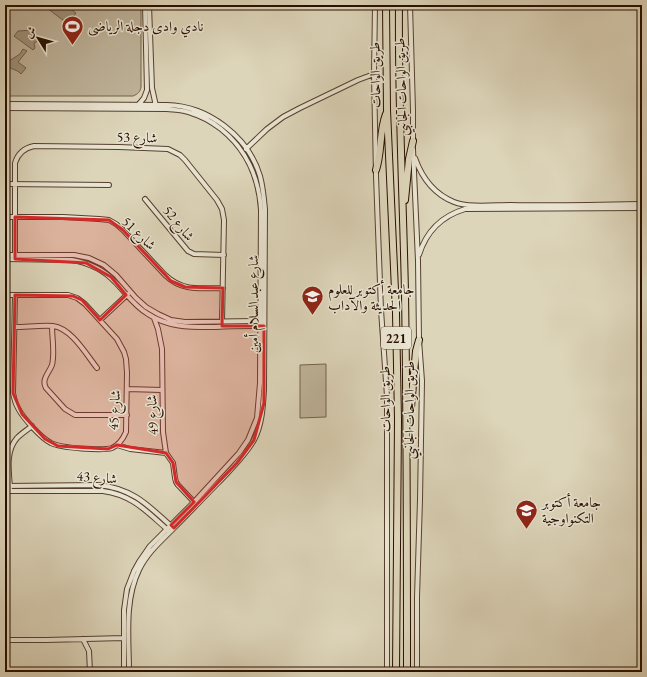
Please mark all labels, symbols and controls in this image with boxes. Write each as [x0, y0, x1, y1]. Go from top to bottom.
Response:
sports icon: نادي وادى دجلة الرياضى [60, 13, 86, 46]
place label: نادي وادى دجلة الرياضى [88, 17, 204, 38]
north arrow [18, 18, 58, 58]
text: ش [21, 23, 39, 41]
street label: طريق الواحات الجانبي [390, 37, 416, 137]
street label: طريق الواحات [365, 42, 385, 108]
street label: شارع 53 [116, 127, 158, 150]
street label: شارع 52 [157, 202, 199, 246]
street label: شارع 51 [116, 212, 160, 256]
street label: شارع عبد السلام أمين [243, 255, 266, 353]
place label: جامعة أكتوبر للعلوم الحديثة والآداب [328, 279, 415, 314]
school or university icon: جامعة أكتوبر للعلوم الحديثة والآداب [300, 284, 326, 317]
road number: 221 [381, 327, 411, 349]
street label: طريق الواحات الجانبي [400, 361, 422, 459]
street label: طريق الواحات [375, 366, 395, 432]
street label: شارع 45 [104, 389, 127, 431]
street label: شارع 49 [142, 394, 165, 436]
street label: شارع 43 [76, 466, 118, 491]
place label: جامعة أكتوبر التكنواوجية [540, 492, 601, 527]
school or university icon: جامعة أكتوبر التكنواوجية [514, 497, 540, 530]

